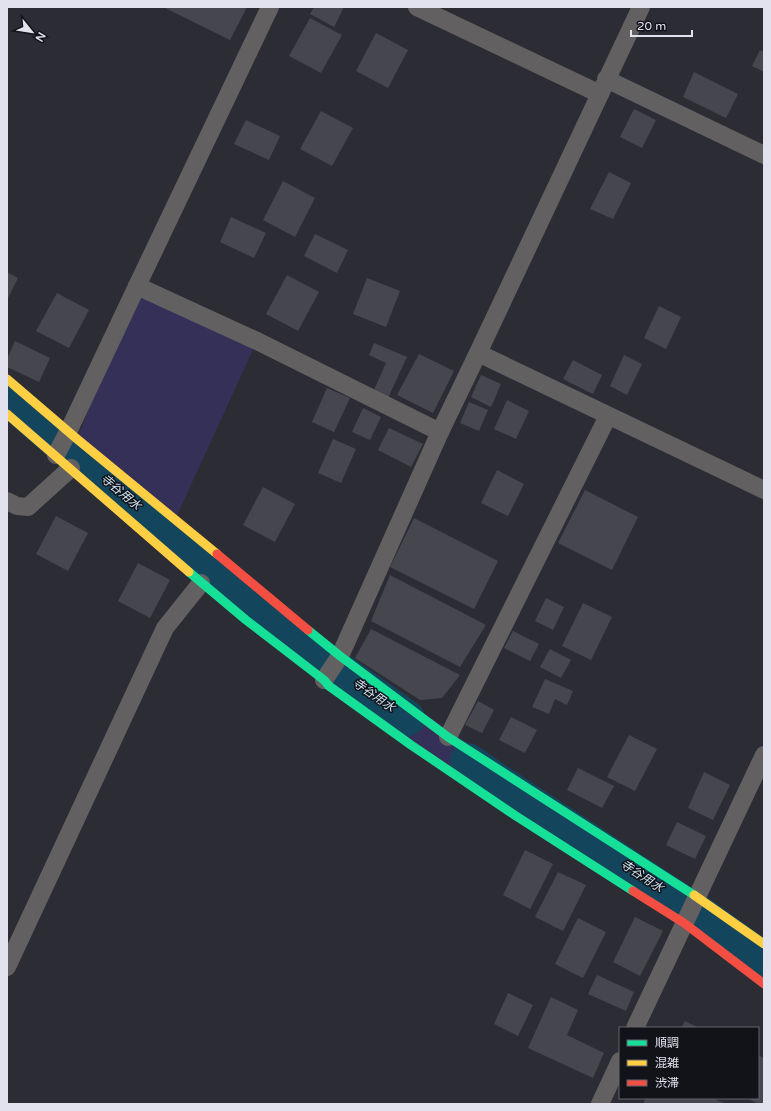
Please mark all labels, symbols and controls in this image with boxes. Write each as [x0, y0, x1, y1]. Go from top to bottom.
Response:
north arrow [12, 12, 52, 52]
scale bar [631, 12, 692, 38]
text: 20 m [637, 19, 666, 33]
text: N [32, 30, 48, 44]
water label: 寺谷用水 [98, 471, 145, 514]
water label: 寺谷用水 [350, 675, 399, 716]
water label: 寺谷用水 [618, 857, 668, 896]
legend [619, 1027, 759, 1099]
text: 順調 [655, 1036, 679, 1050]
text: 混雑 [655, 1056, 679, 1070]
text: 渋滞 [655, 1076, 679, 1090]

